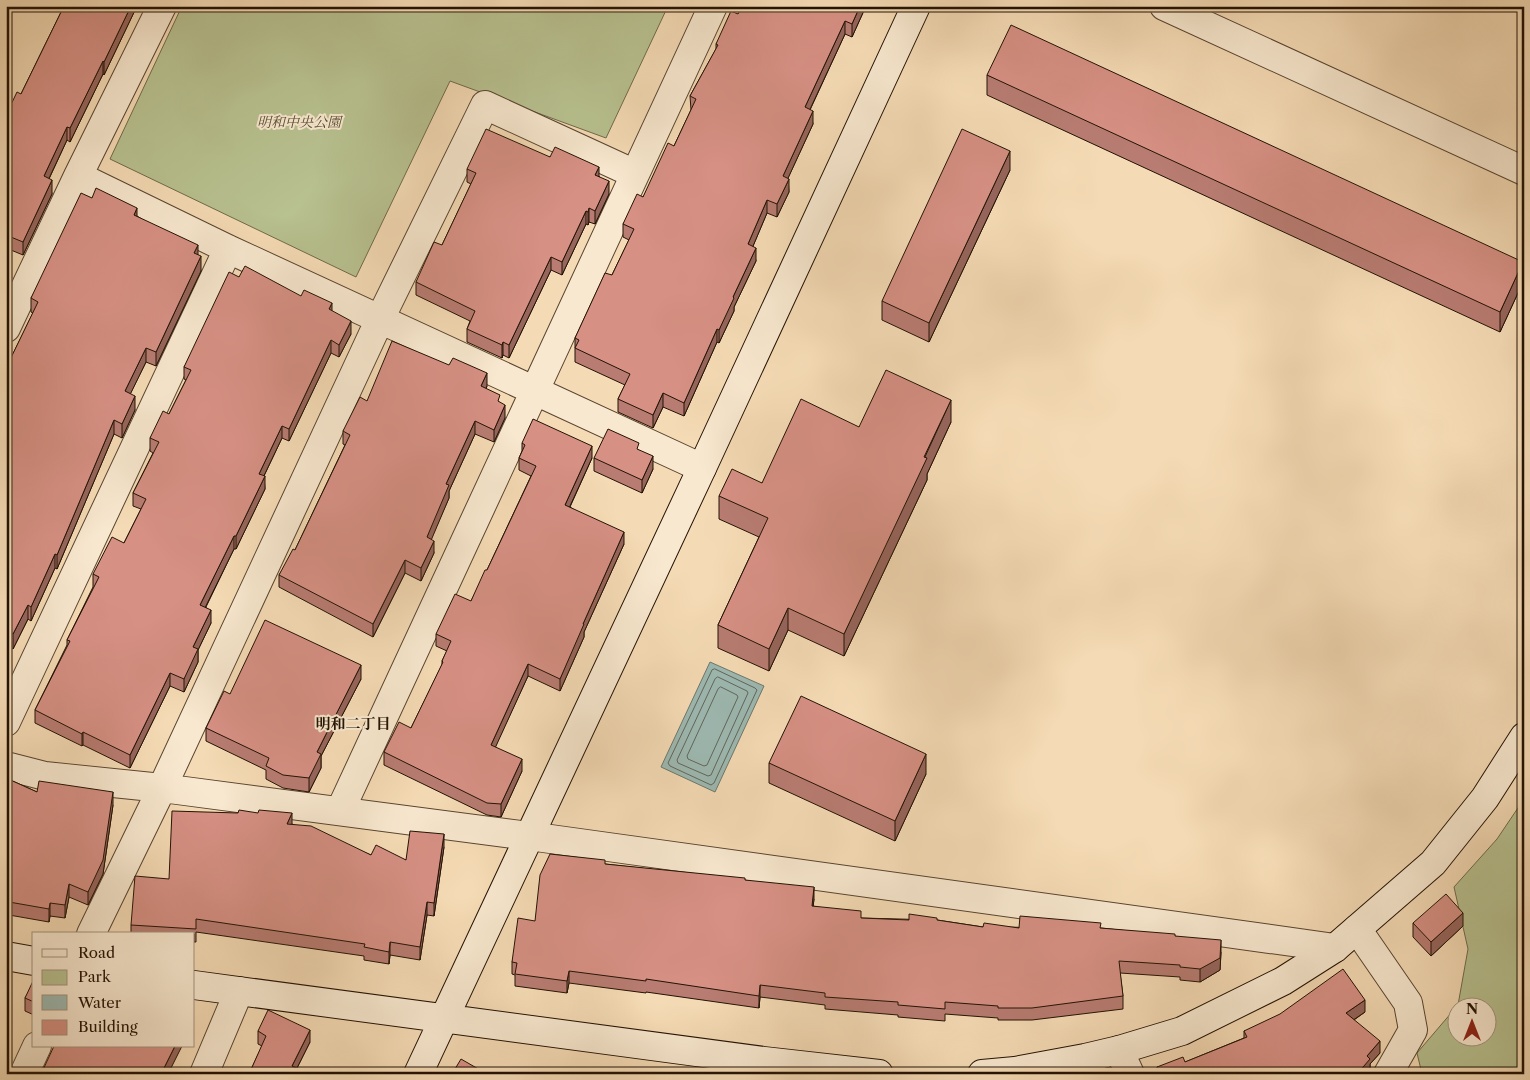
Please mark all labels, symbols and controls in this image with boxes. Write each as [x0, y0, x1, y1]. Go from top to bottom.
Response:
park label: 明和中央公園 [257, 113, 343, 131]
district label: 明和二丁目 [315, 714, 391, 733]
legend [32, 932, 195, 1048]
text: Road [78, 943, 115, 962]
text: Park [78, 967, 112, 986]
text: Water [77, 993, 122, 1012]
north arrow [1448, 998, 1498, 1048]
text: N [1466, 1000, 1478, 1018]
text: Building [78, 1017, 138, 1036]

